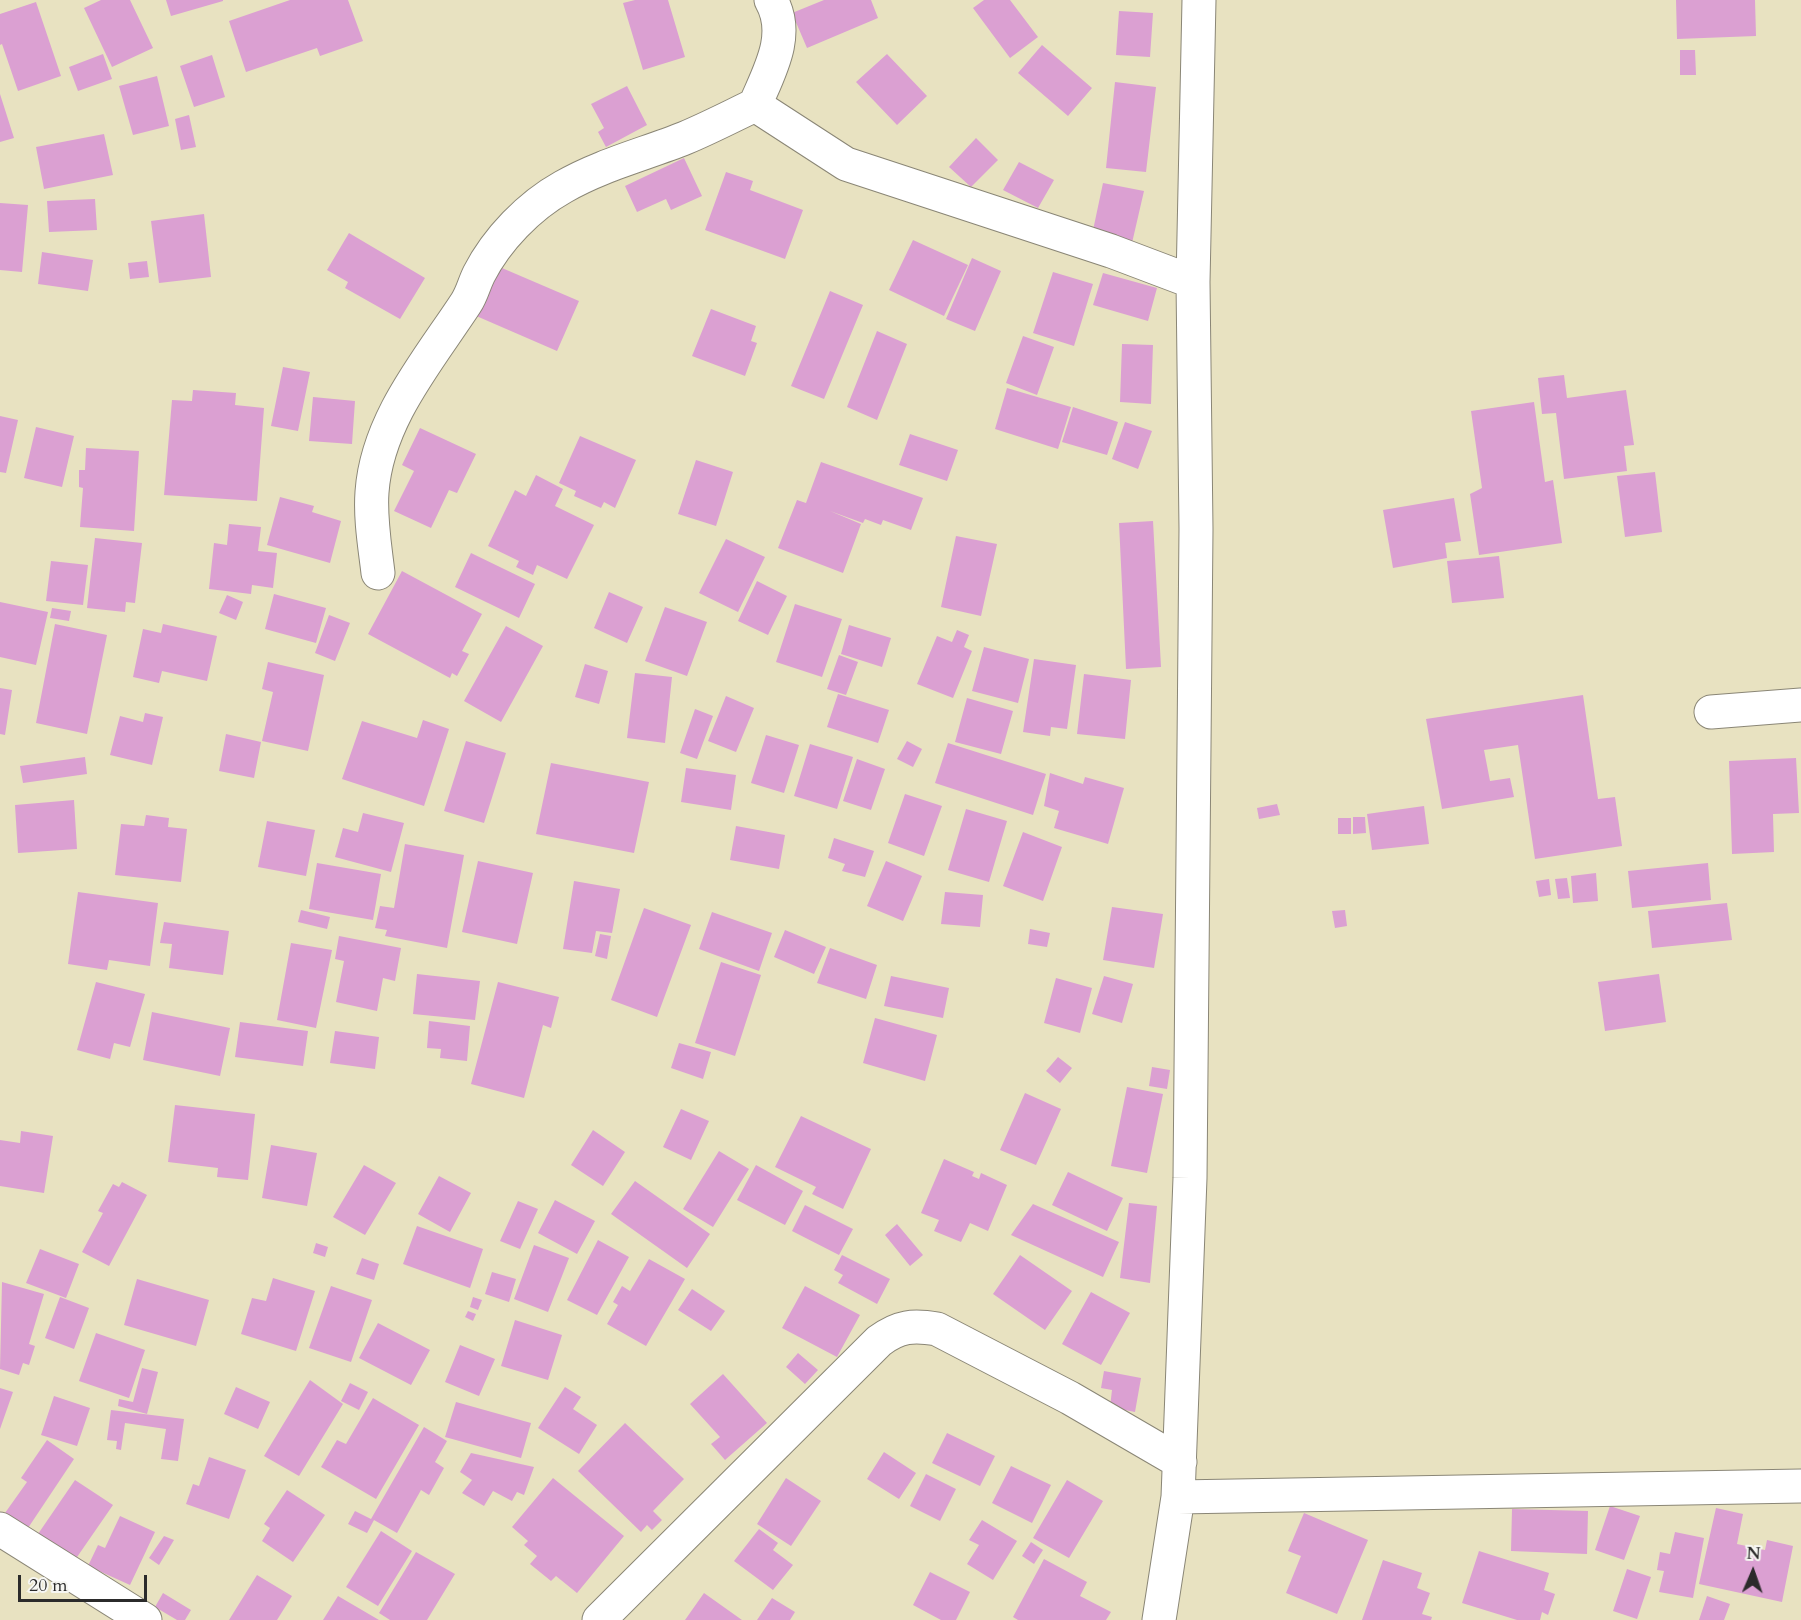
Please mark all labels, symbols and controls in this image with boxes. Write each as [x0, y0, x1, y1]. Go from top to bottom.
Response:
north arrow [1723, 1542, 1783, 1602]
text: N [1746, 1543, 1761, 1565]
scale bar [21, 1563, 150, 1601]
text: 20 m [29, 1573, 68, 1598]

